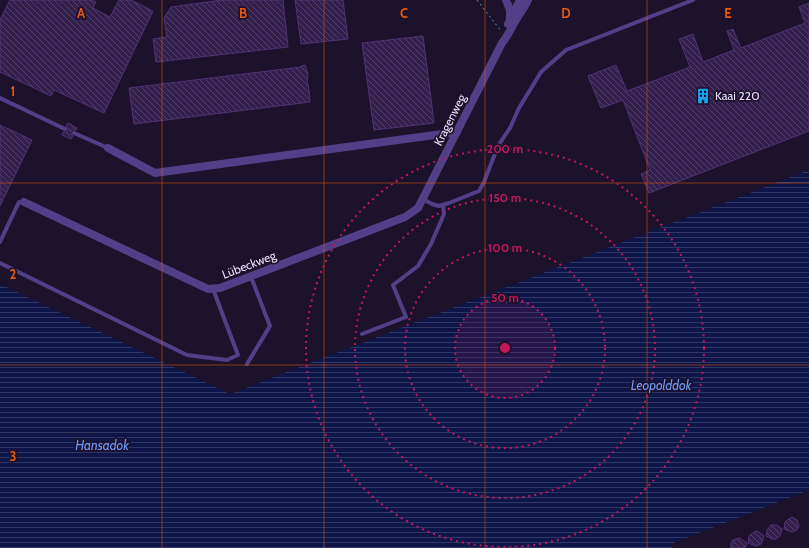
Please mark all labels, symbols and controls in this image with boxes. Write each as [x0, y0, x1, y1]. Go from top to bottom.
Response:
text: A [77, 5, 86, 21]
text: B [239, 5, 247, 21]
text: C [400, 5, 408, 21]
text: D [561, 5, 571, 21]
text: E [724, 5, 732, 21]
text: 1 [11, 83, 15, 99]
building icon: Kaai 220 [694, 87, 712, 105]
place label: Kaai 220 [715, 88, 760, 103]
street label: Kragenweg [430, 91, 469, 148]
text: 200 m [487, 141, 523, 156]
text: 150 m [489, 190, 521, 205]
text: 100 m [488, 240, 522, 255]
street label: Lübeckweg [220, 247, 279, 282]
text: 2 [10, 266, 17, 282]
text: 50 m [491, 290, 519, 305]
centre of rings [498, 341, 512, 355]
water label: Leopolddok [631, 377, 692, 393]
water label: Hansadok [75, 437, 129, 453]
text: 3 [9, 448, 17, 464]

